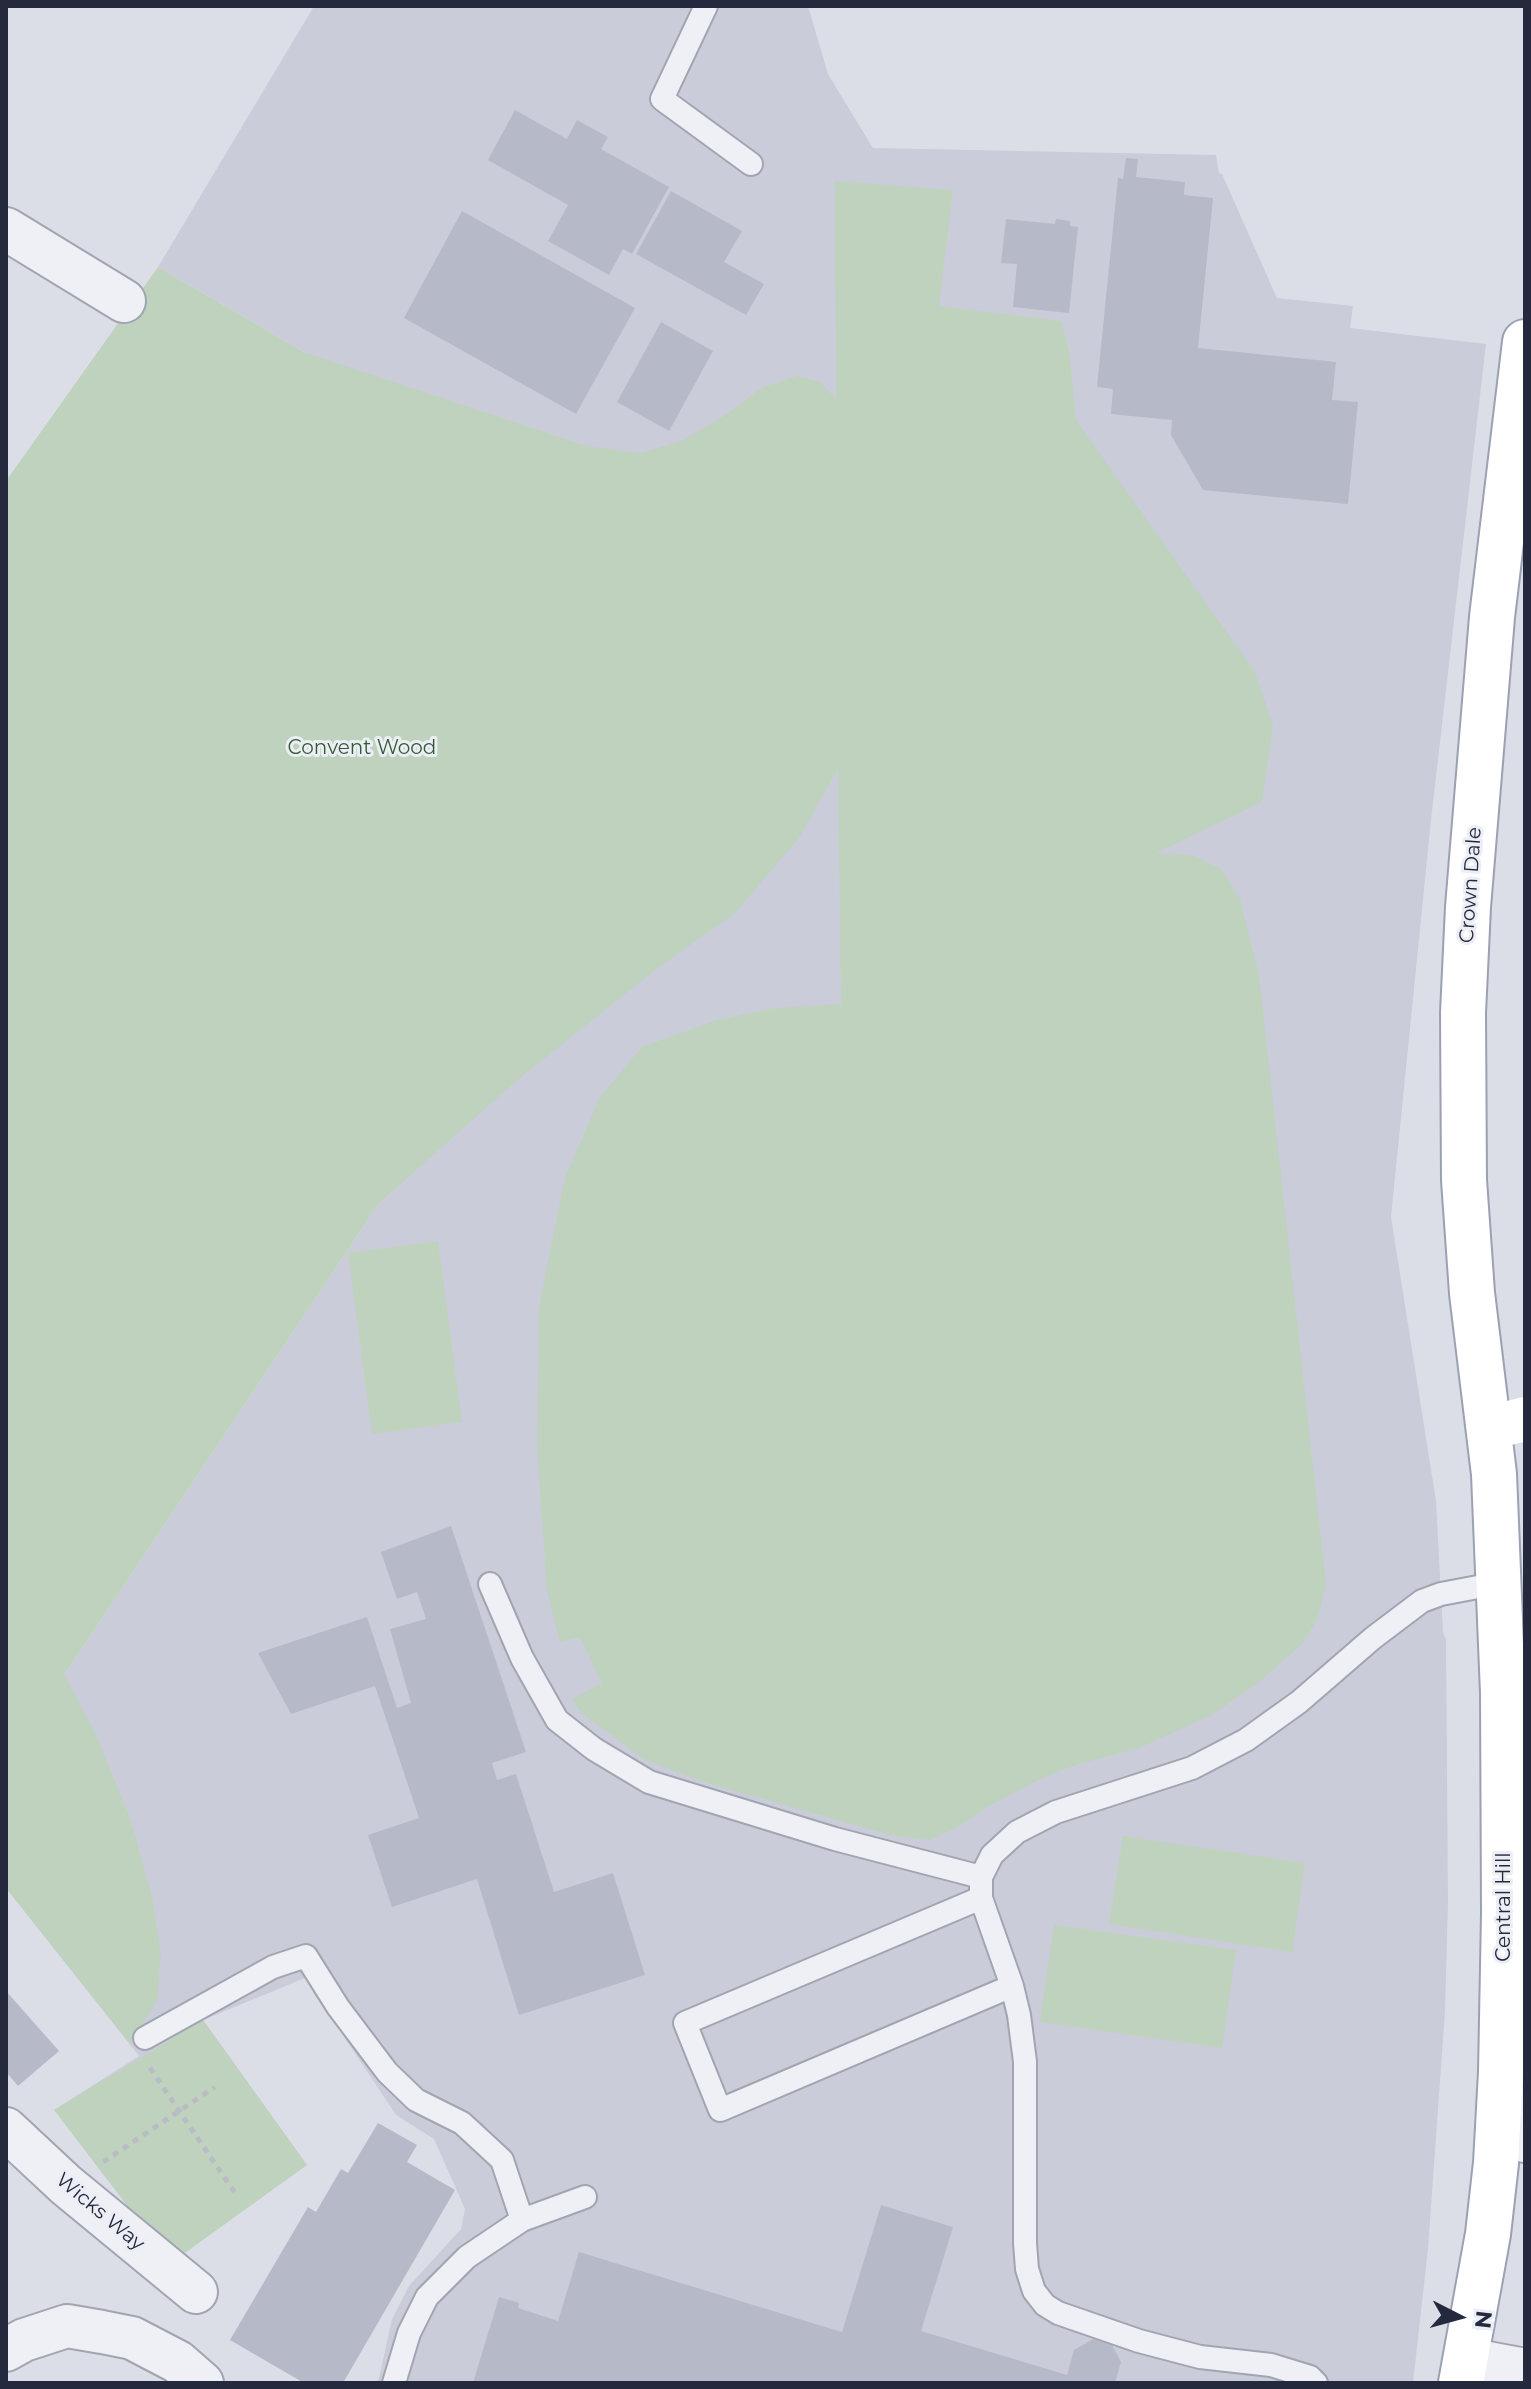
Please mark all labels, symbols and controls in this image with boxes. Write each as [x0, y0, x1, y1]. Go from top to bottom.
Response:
park label: Convent Wood [288, 736, 436, 760]
street label: Crown Dale [1455, 826, 1487, 944]
street label: Central Hill [1492, 1852, 1516, 1962]
street label: Wicks Way [51, 2168, 149, 2256]
north arrow [1419, 2277, 1499, 2357]
text: N [1469, 2309, 1498, 2330]

